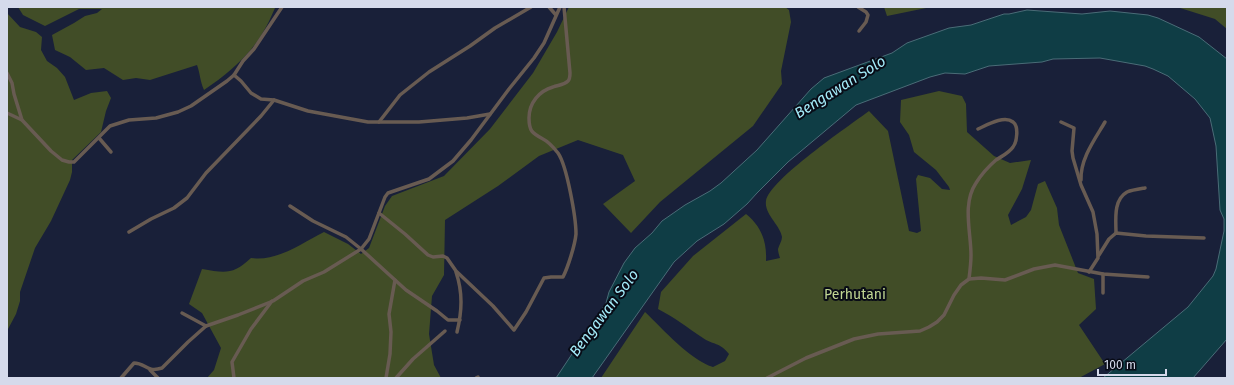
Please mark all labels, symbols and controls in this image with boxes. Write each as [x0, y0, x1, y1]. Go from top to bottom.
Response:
water label: Bengawan Solo [791, 52, 889, 122]
water label: Bengawan Solo [565, 266, 643, 360]
park label: Perhutani [824, 286, 886, 303]
scale bar [1098, 351, 1166, 377]
text: 100 m [1104, 358, 1136, 372]

